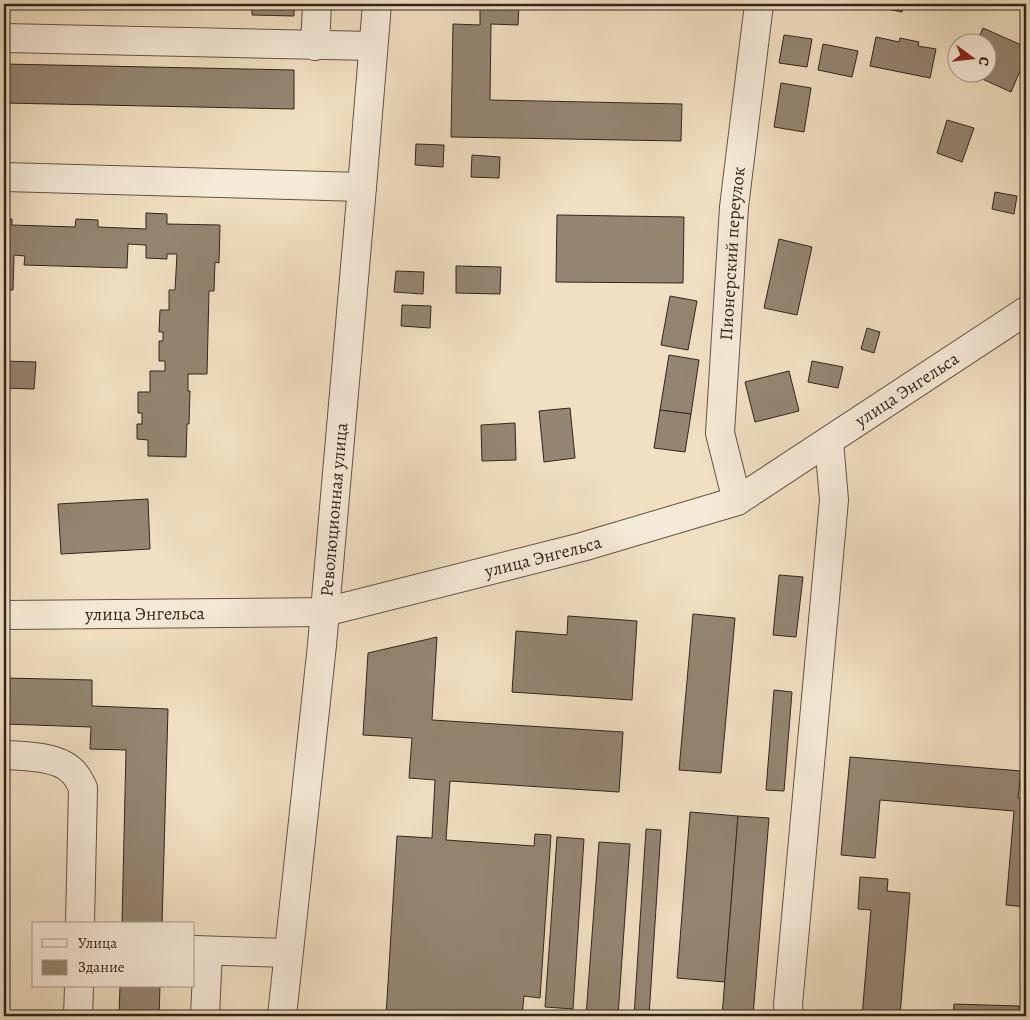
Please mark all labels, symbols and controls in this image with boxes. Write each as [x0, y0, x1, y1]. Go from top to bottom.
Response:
north arrow [948, 32, 998, 82]
text: С [974, 55, 994, 68]
street label: Пионерский переулок [714, 165, 751, 341]
street label: улица Энгельса [849, 346, 964, 433]
street label: Революционная улица [314, 421, 353, 598]
street label: улица Энгельса [481, 530, 605, 583]
street label: улица Энгельса [84, 601, 206, 626]
legend [32, 922, 195, 988]
text: Улица [78, 933, 117, 953]
text: Здание [78, 957, 125, 977]

